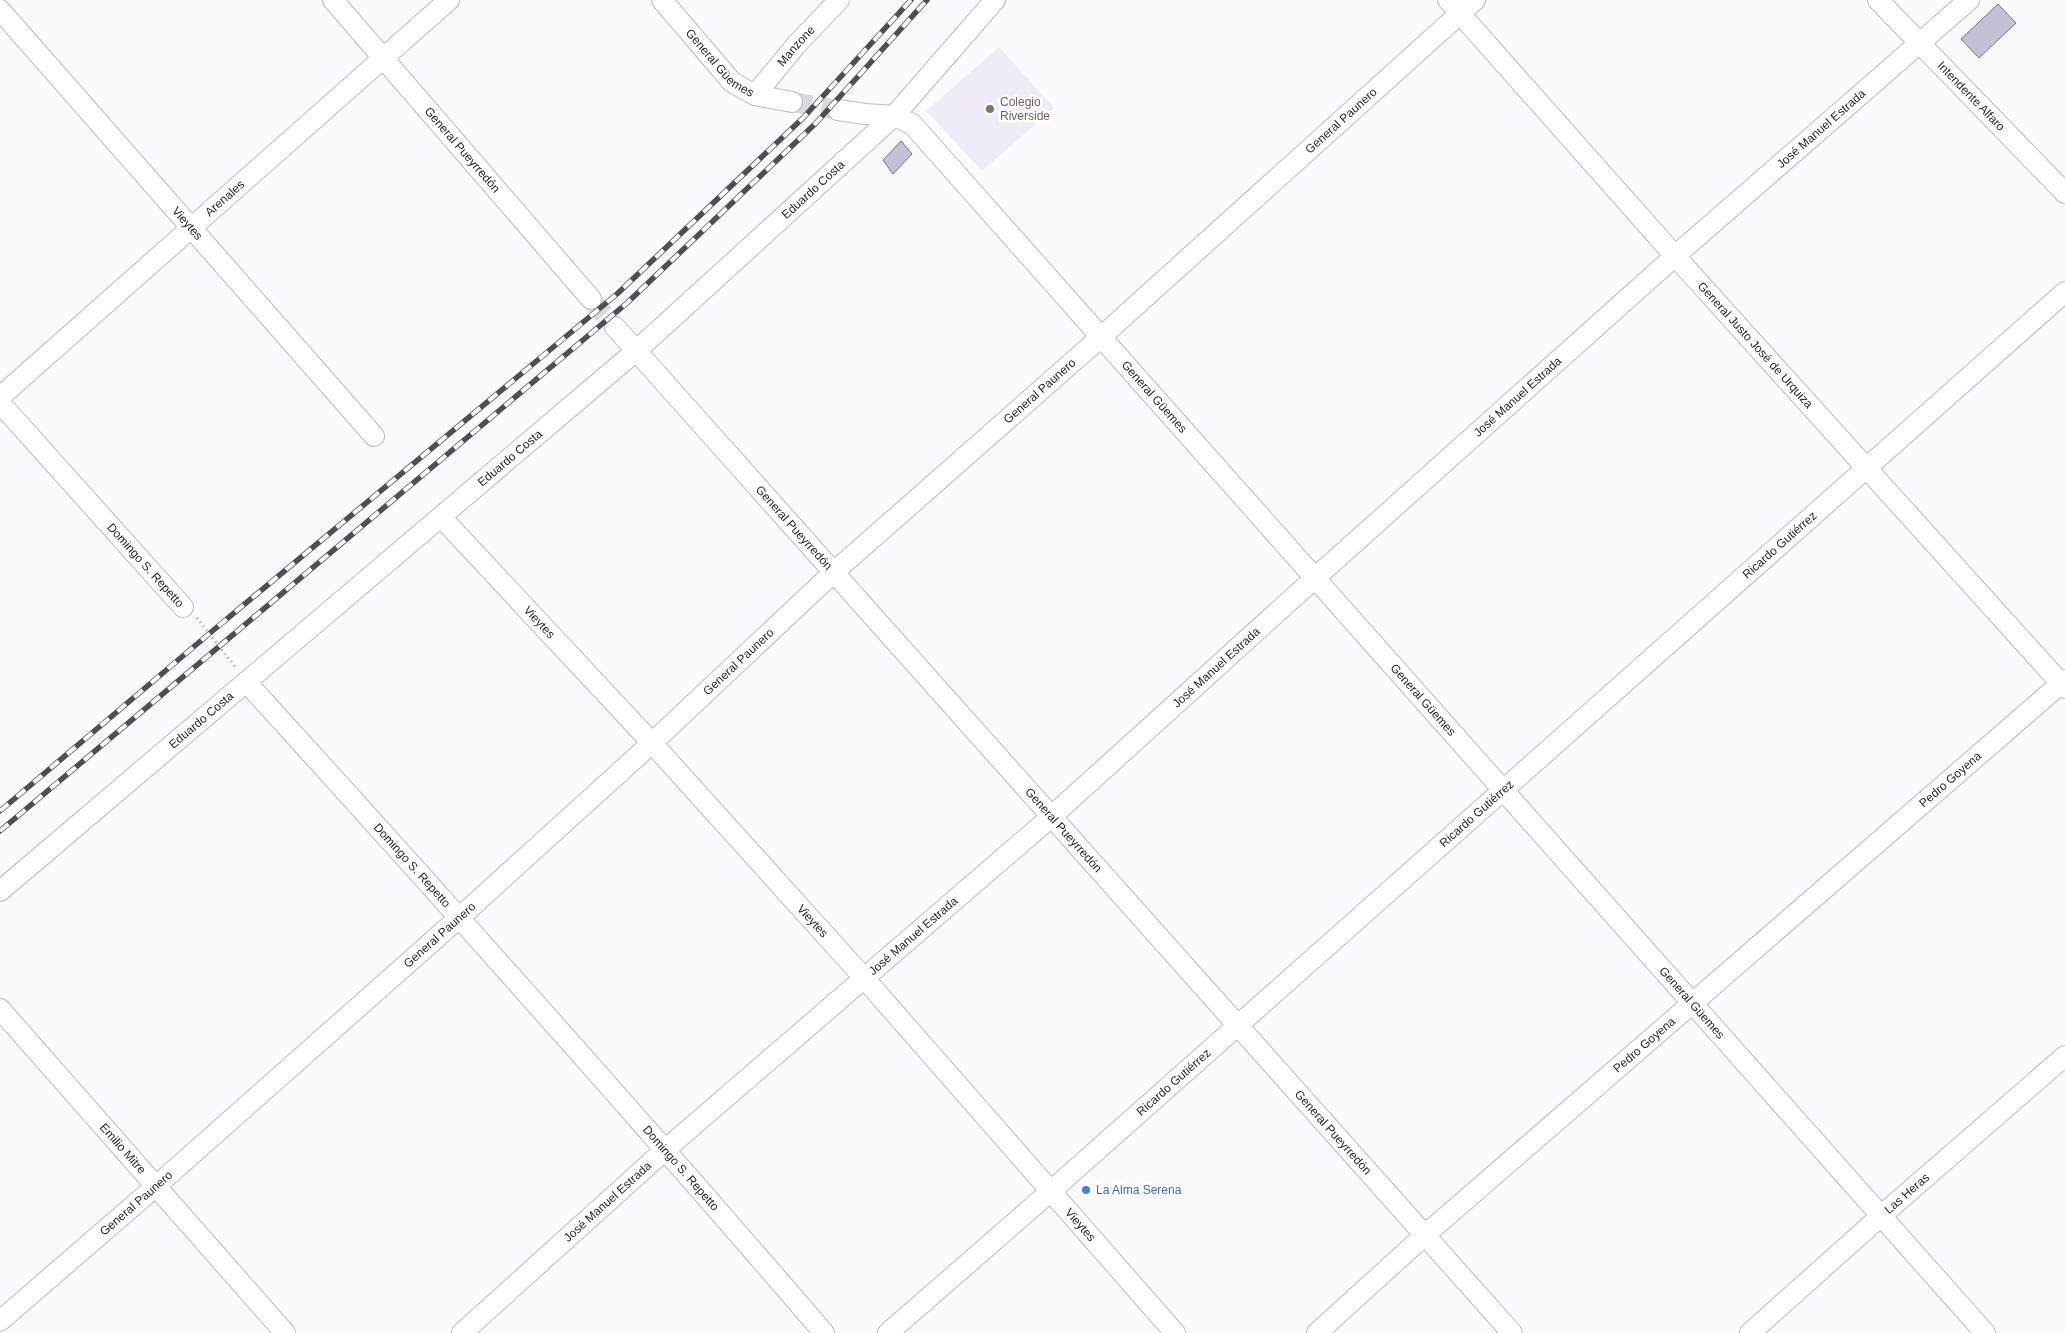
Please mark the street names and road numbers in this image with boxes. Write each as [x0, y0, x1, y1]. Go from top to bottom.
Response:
street label: Manzone [775, 23, 818, 69]
street label: General Güemes [683, 26, 756, 100]
street label: Intendente Alfaro [1935, 59, 2008, 134]
street label: General Paunero [1302, 85, 1380, 156]
street label: José Manuel Estrada [1774, 86, 1869, 171]
street label: General Pueyrredón [422, 104, 503, 195]
street label: Eduardo Costa [779, 157, 848, 222]
street label: Arenales [202, 177, 247, 219]
street label: Vieytes [169, 204, 206, 243]
street label: General Justo José de Urquiza [1695, 279, 1816, 411]
street label: José Manuel Estrada [1471, 354, 1565, 440]
street label: General Paunero [1001, 355, 1079, 427]
street label: General Güemes [1119, 358, 1190, 436]
street label: Eduardo Costa [475, 427, 545, 489]
street label: General Pueyrredón [753, 483, 835, 573]
street label: Ricardo Gutiérrez [1740, 508, 1820, 581]
street label: Domingo S. Repetto [104, 520, 187, 610]
street label: Vieytes [521, 603, 558, 641]
street label: José Manuel Estrada [1170, 624, 1263, 710]
street label: General Paunero [700, 625, 777, 698]
street label: General Güemes [1387, 661, 1459, 739]
street label: Eduardo Costa [166, 689, 237, 751]
street label: Pedro Goyena [1916, 749, 1984, 810]
street label: Ricardo Gutiérrez [1437, 777, 1517, 850]
street label: General Pueyrredón [1022, 785, 1105, 875]
street label: Domingo S. Repetto [371, 820, 454, 910]
street label: José Manuel Estrada [866, 894, 961, 978]
street label: General Paunero [401, 899, 479, 971]
street label: Vieytes [794, 902, 831, 940]
street label: General Güemes [1656, 964, 1728, 1042]
street label: Pedro Goyena [1610, 1014, 1678, 1076]
street label: Ricardo Gutiérrez [1134, 1046, 1213, 1119]
street label: General Pueyrredón [1292, 1087, 1374, 1177]
street label: Emilio Mitre [97, 1120, 149, 1177]
street label: Domingo S. Repetto [640, 1123, 722, 1214]
street label: José Manuel Estrada [561, 1159, 654, 1245]
street label: General Paunero [97, 1168, 176, 1239]
street label: Las Heras [1882, 1170, 1932, 1217]
street label: Vieytes [1062, 1206, 1099, 1244]

